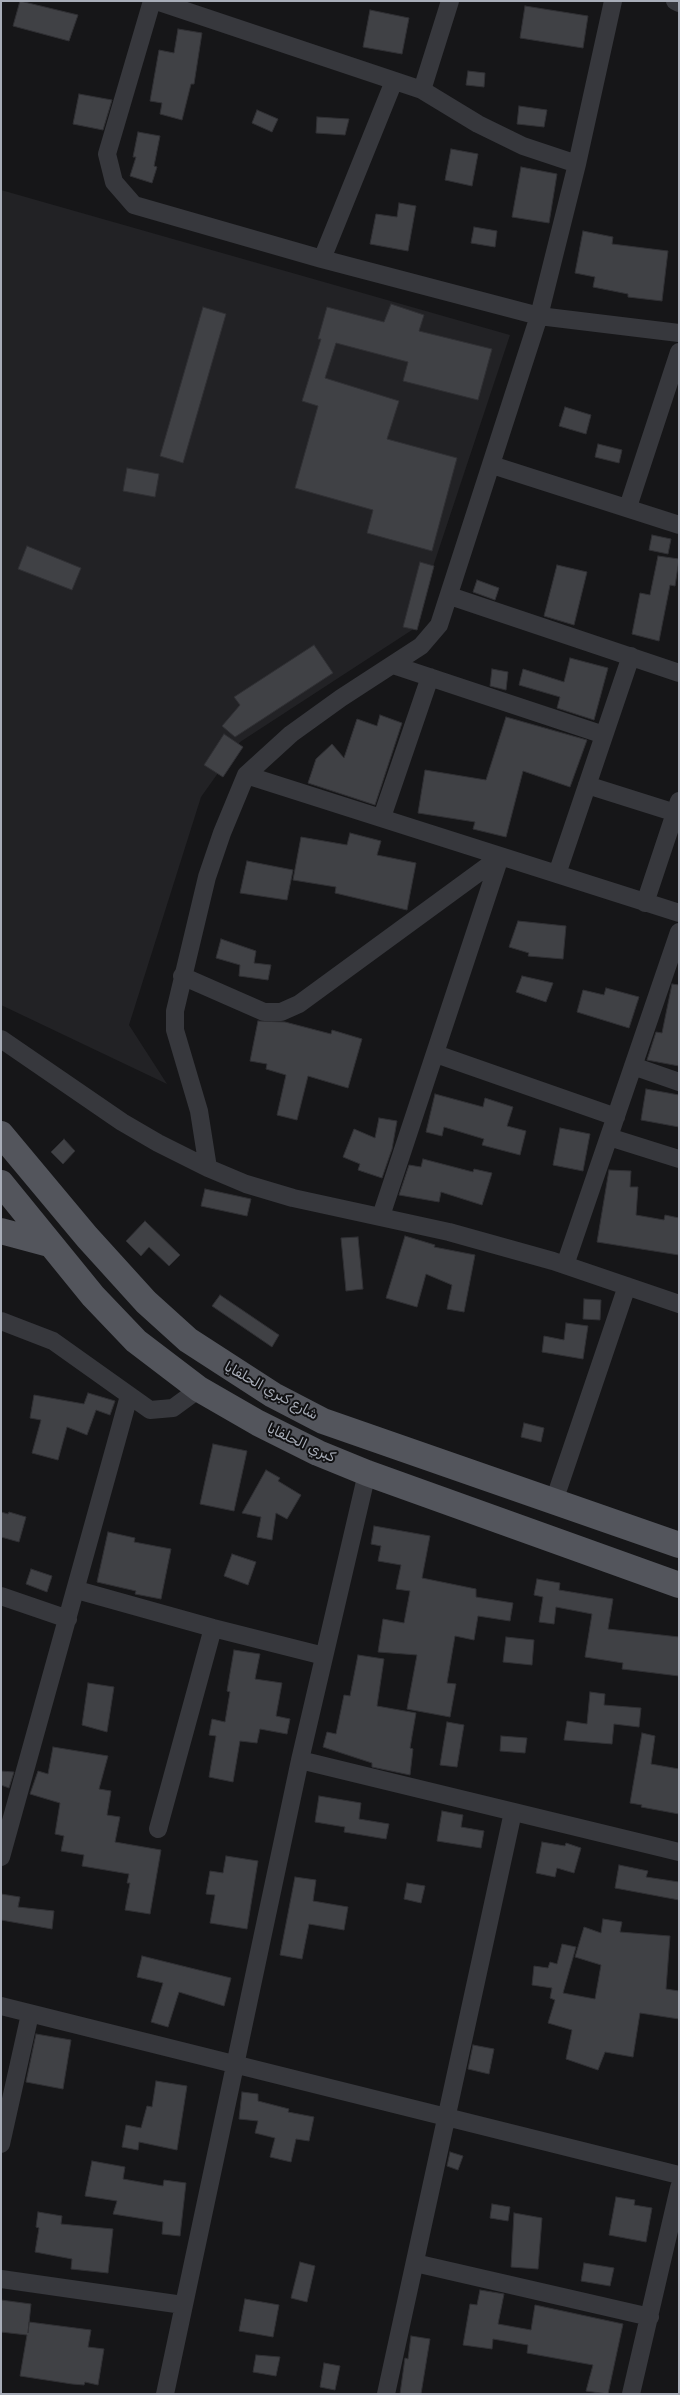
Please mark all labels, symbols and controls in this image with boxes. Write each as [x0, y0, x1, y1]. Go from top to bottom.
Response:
street label: شارع كبري الحلفايا [221, 1358, 321, 1424]
street label: كبري الحلفايا [264, 1420, 338, 1466]

